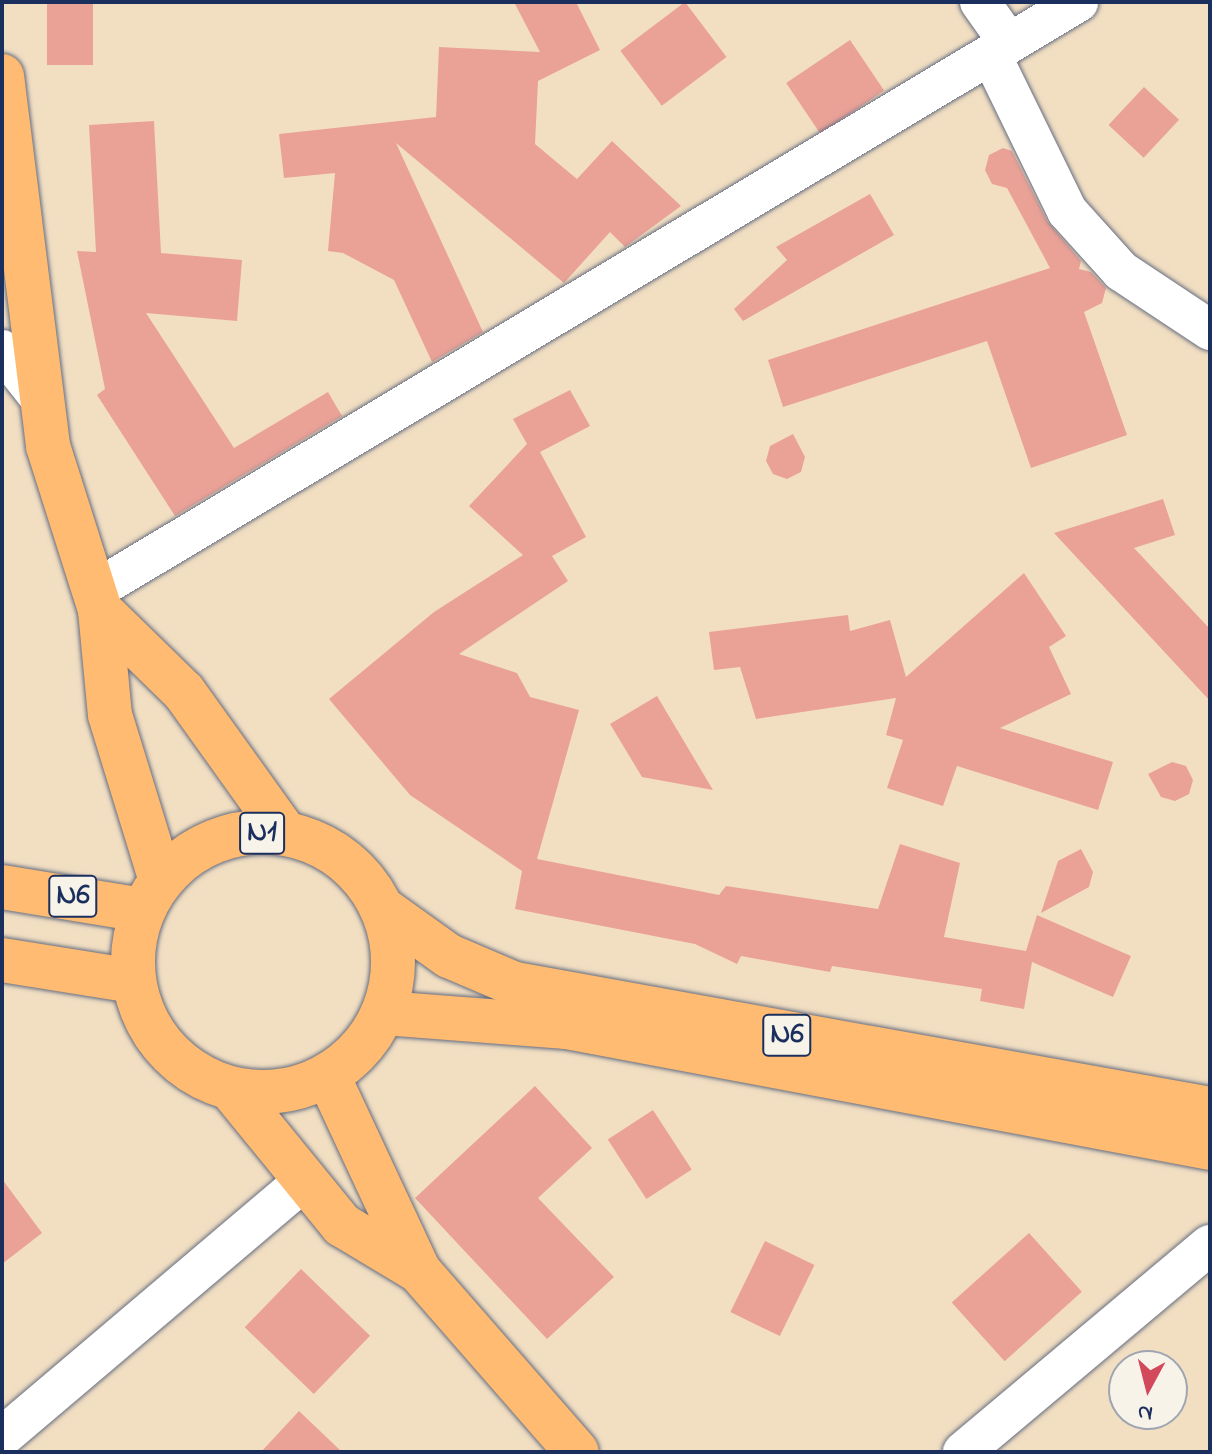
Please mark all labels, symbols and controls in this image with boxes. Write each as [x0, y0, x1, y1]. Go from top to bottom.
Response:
road number: N1 [238, 807, 286, 859]
road number: N6 [47, 870, 99, 922]
road number: N6 [761, 1009, 813, 1061]
north arrow [1108, 1350, 1188, 1430]
text: N [1136, 1395, 1155, 1429]

